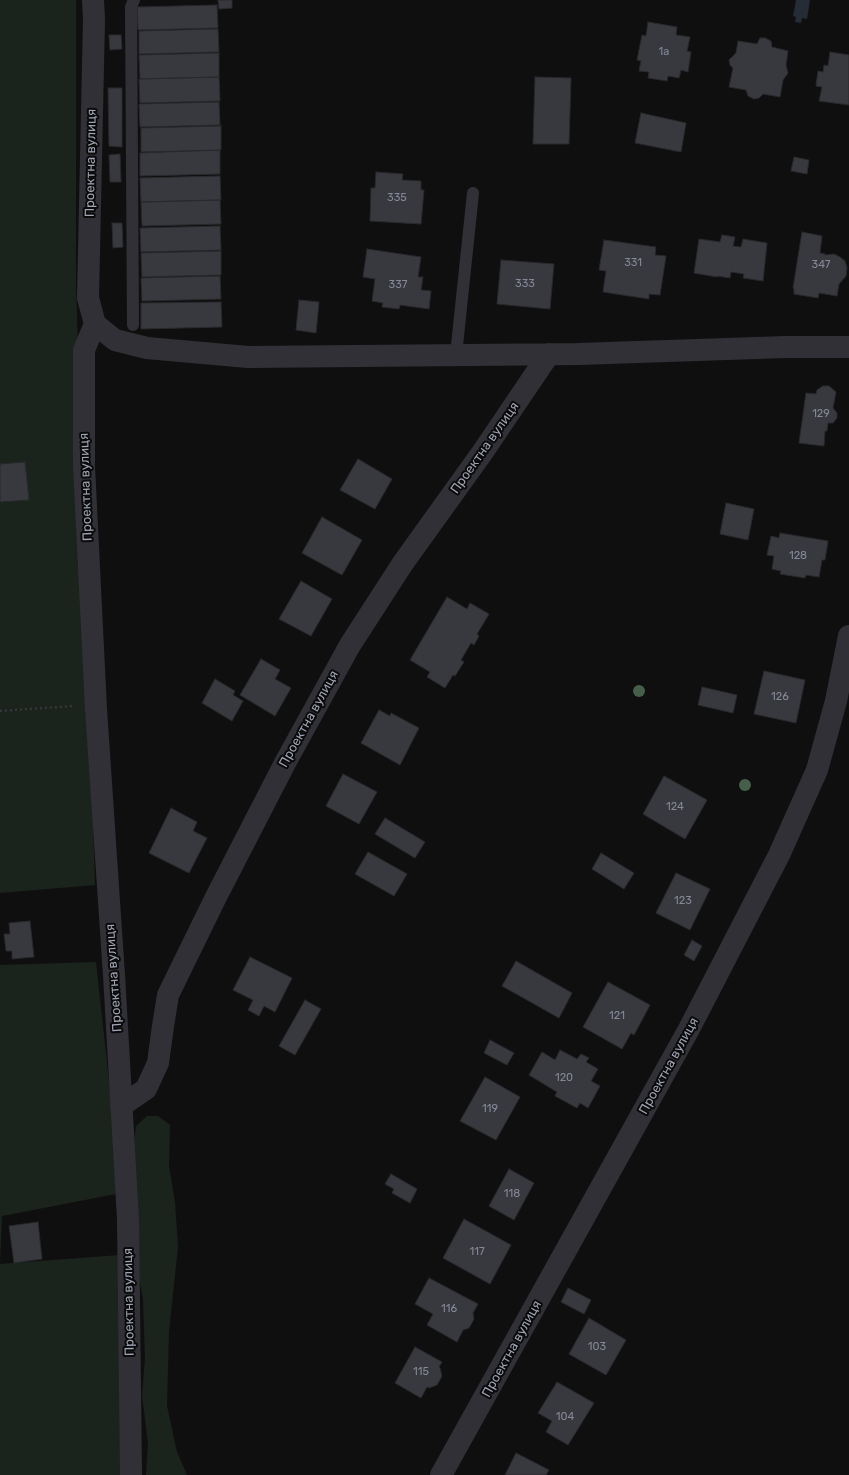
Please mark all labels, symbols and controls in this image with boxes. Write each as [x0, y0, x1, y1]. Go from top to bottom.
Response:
house number: 1а [659, 45, 669, 59]
street label: Проектна вулиця [82, 109, 100, 217]
house number: 335 [387, 191, 407, 205]
house number: 331 [624, 256, 642, 270]
house number: 347 [812, 258, 830, 272]
house number: 333 [515, 277, 535, 291]
house number: 337 [389, 278, 407, 292]
street label: Проектна вулиця [448, 399, 522, 497]
house number: 129 [812, 407, 830, 421]
street label: Проектна вулиця [76, 433, 96, 541]
house number: 128 [789, 549, 807, 563]
street label: Проектна вулиця [276, 668, 342, 770]
house number: 126 [771, 690, 789, 704]
house number: 124 [666, 800, 684, 814]
house number: 123 [674, 894, 692, 908]
street label: Проектна вулиця [102, 923, 126, 1033]
house number: 121 [609, 1009, 625, 1023]
street label: Проектна вулиця [636, 1015, 702, 1117]
house number: 120 [555, 1071, 573, 1085]
house number: 119 [482, 1102, 498, 1116]
house number: 118 [504, 1187, 520, 1201]
house number: 117 [469, 1245, 485, 1259]
street label: Проектна вулиця [120, 1248, 138, 1356]
street label: Проектна вулиця [479, 1298, 545, 1400]
house number: 116 [441, 1302, 457, 1316]
house number: 103 [588, 1340, 606, 1354]
house number: 115 [413, 1365, 429, 1379]
house number: 104 [556, 1410, 574, 1424]

